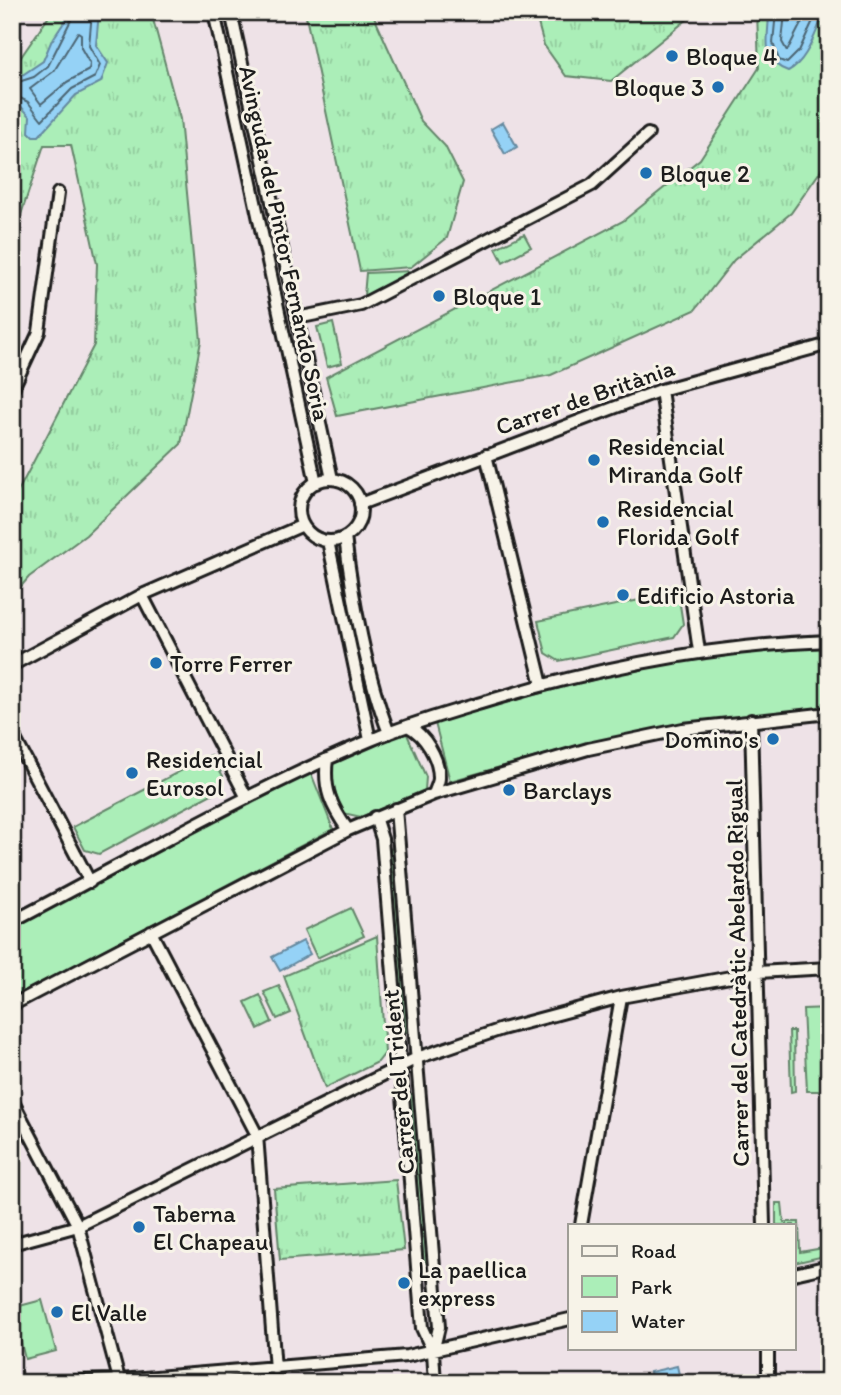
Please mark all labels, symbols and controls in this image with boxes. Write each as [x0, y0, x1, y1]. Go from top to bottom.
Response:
place label: Bloque 4 [686, 42, 777, 71]
marker: Bloque 4 [664, 48, 680, 64]
street label: Avinguda del Pintor Fernando Soria [233, 63, 337, 424]
place label: Bloque 3 [614, 73, 704, 102]
marker: Bloque 3 [710, 79, 726, 95]
place label: Bloque 2 [660, 159, 750, 188]
marker: Bloque 2 [638, 165, 654, 181]
place label: Bloque 1 [453, 282, 541, 311]
marker: Bloque 1 [431, 288, 447, 304]
street label: Carrer de Britània [492, 353, 679, 441]
place label: Residencial Miranda Golf [608, 432, 743, 489]
marker: Residencial Miranda Golf [586, 452, 602, 468]
place label: Residencial Florida Golf [617, 494, 739, 551]
marker: Residencial Florida Golf [595, 514, 611, 530]
place label: Edificio Astoria [637, 581, 795, 610]
marker: Edificio Astoria [615, 587, 631, 603]
place label: Torre Ferrer [170, 649, 292, 678]
marker: Torre Ferrer [148, 655, 164, 671]
place label: Domino's [664, 725, 759, 754]
marker: Domino's [765, 731, 781, 747]
place label: Residencial Eurosol [146, 745, 263, 802]
marker: Residencial Eurosol [124, 765, 140, 781]
place label: Barclays [523, 776, 612, 805]
street label: Carrer del Catedràtic Abelardo Rigual [719, 779, 755, 1167]
marker: Barclays [501, 782, 517, 798]
street label: Carrer del Trident [375, 988, 421, 1176]
place label: Taberna El Chapeau [153, 1199, 268, 1256]
marker: Taberna El Chapeau [131, 1219, 147, 1235]
legend [568, 1224, 796, 1350]
text: Road [631, 1238, 677, 1263]
place label: La paellica express [418, 1255, 527, 1312]
text: Park [631, 1274, 673, 1299]
marker: La paellica express [396, 1275, 412, 1291]
place label: El Valle [71, 1298, 147, 1327]
marker: El Valle [49, 1304, 65, 1320]
text: Water [631, 1308, 685, 1333]

